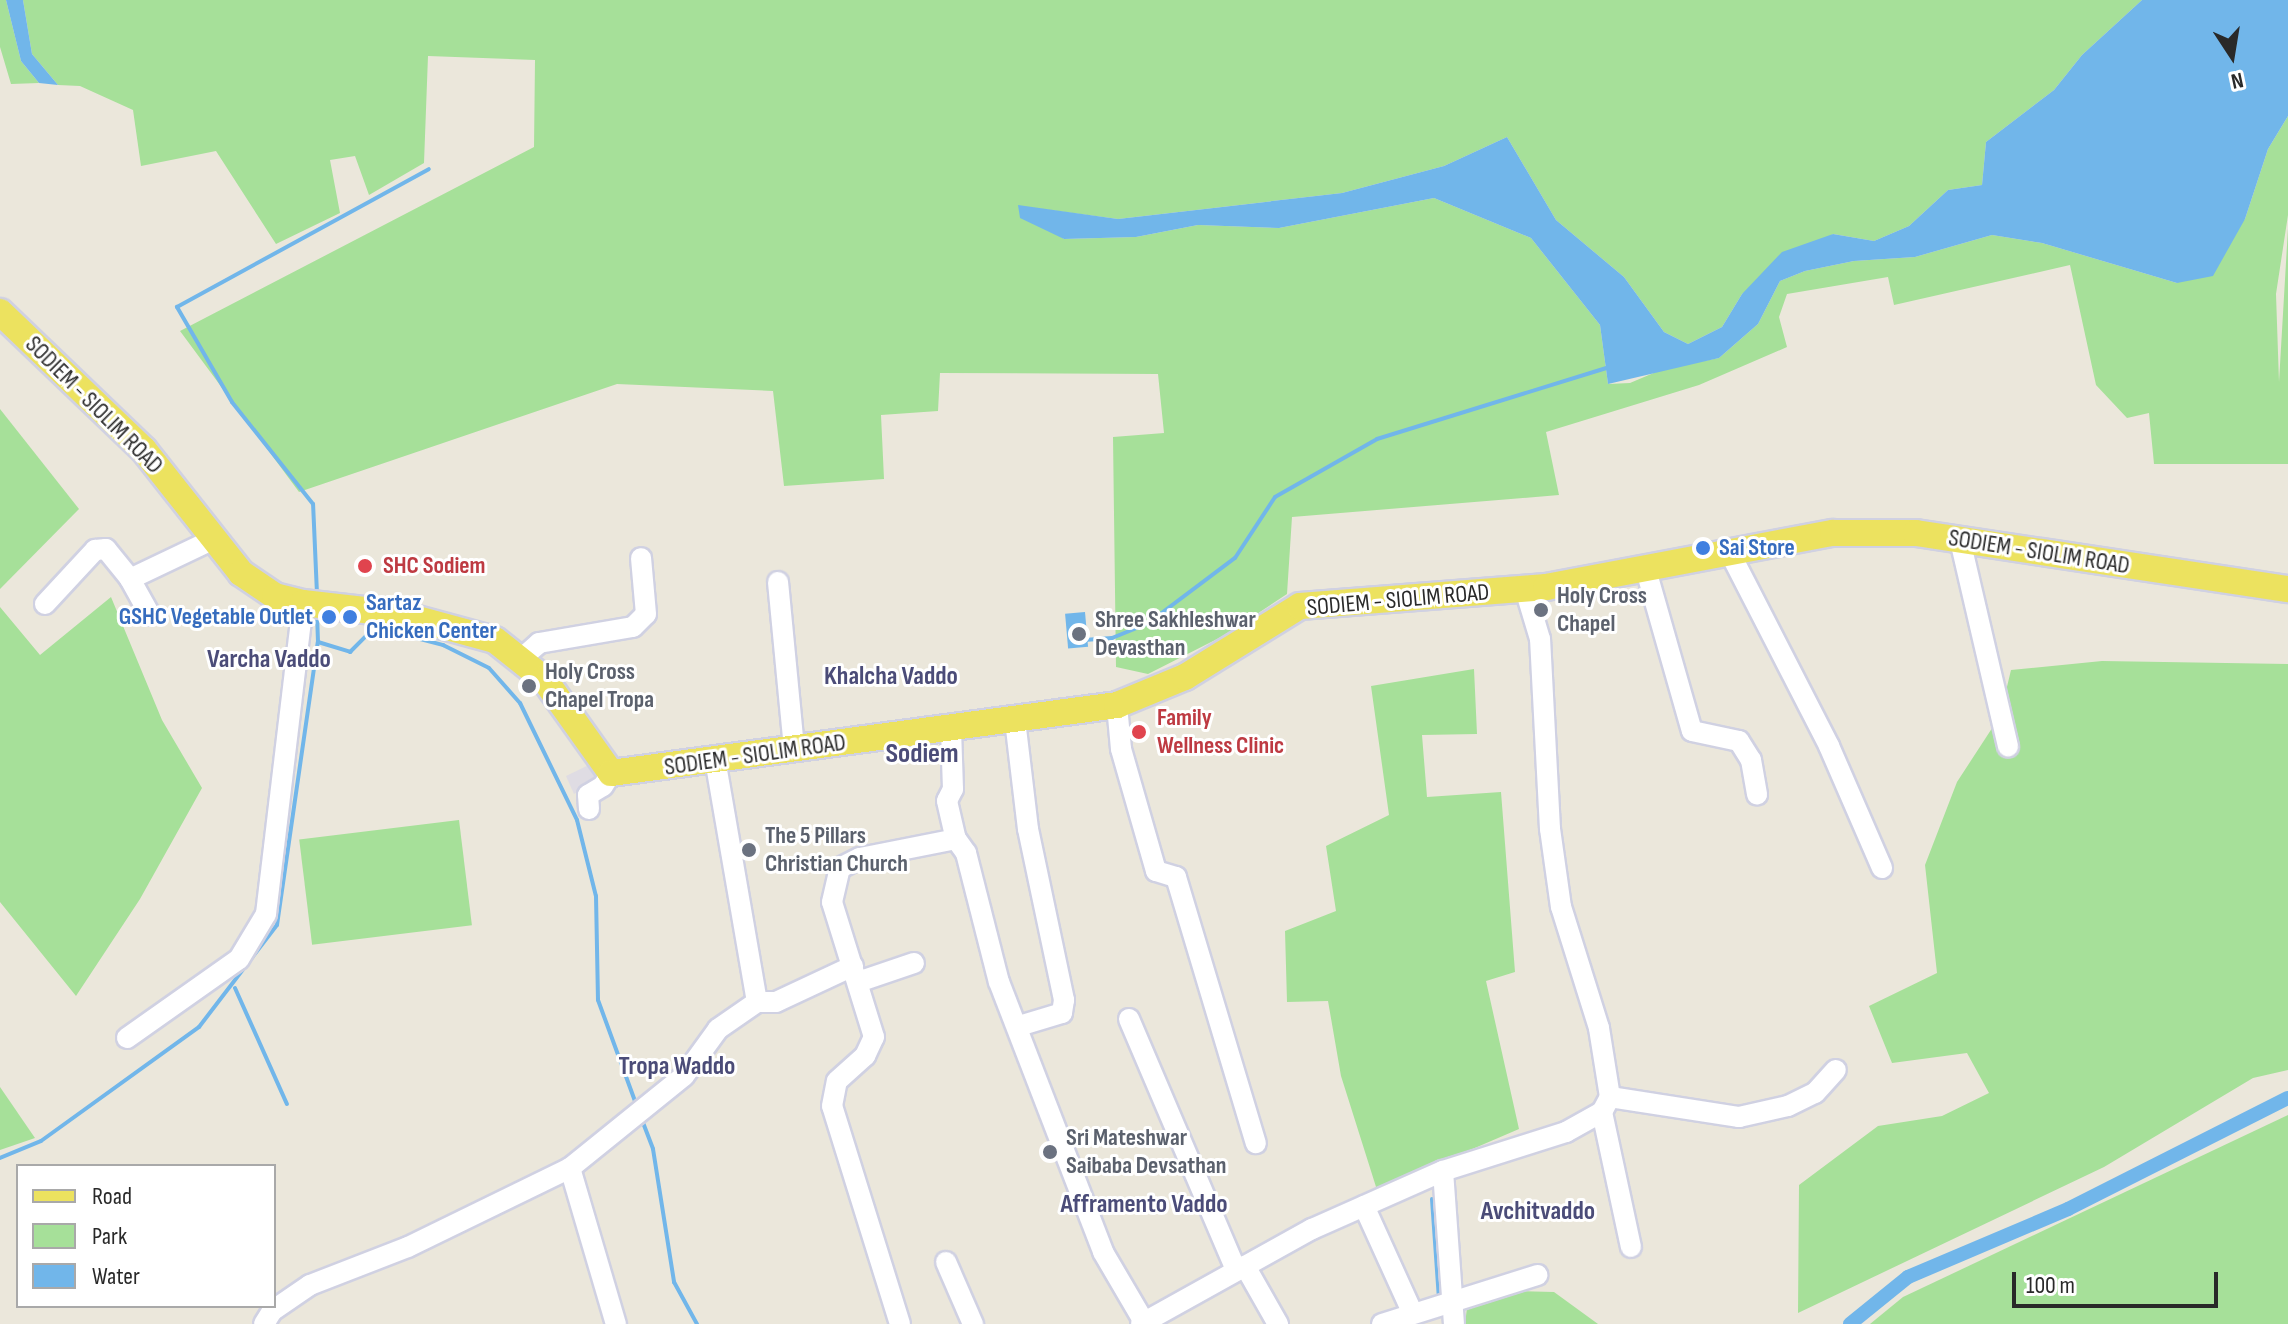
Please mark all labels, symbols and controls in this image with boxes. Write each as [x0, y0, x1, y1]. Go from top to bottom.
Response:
north arrow [2192, 16, 2272, 96]
text: N [2229, 66, 2246, 94]
street label: SODIEM - SIOLIM ROAD [19, 330, 169, 480]
street label: SODIEM - SIOLIM ROAD [1946, 523, 2132, 581]
place label: Sai Store [1719, 534, 1795, 562]
marker: Sai Store [1694, 539, 1712, 557]
place label: SHC Sodiem [383, 552, 485, 580]
marker: SHC Sodiem [354, 555, 376, 577]
street label: SODIEM - SIOLIM ROAD [1306, 578, 1490, 622]
place label: Holy Cross Chapel [1557, 582, 1647, 638]
place label: Sartaz Chicken Center [366, 589, 497, 645]
marker: Holy Cross Chapel [1532, 601, 1550, 619]
place label: GSHC Vegetable Outlet [119, 603, 313, 631]
place label: Shree Sakhleshwar Devasthan [1095, 606, 1256, 662]
marker: GSHC Vegetable Outlet [320, 608, 338, 626]
marker: Sartaz Chicken Center [341, 608, 359, 626]
marker: Shree Sakhleshwar Devasthan [1070, 625, 1088, 643]
district label: Varcha Vaddo [207, 644, 331, 676]
place label: Holy Cross Chapel Tropa [545, 658, 654, 714]
district label: Khalcha Vaddo [824, 661, 958, 693]
marker: Holy Cross Chapel Tropa [520, 677, 538, 695]
place label: Family Wellness Clinic [1157, 704, 1284, 760]
marker: Family Wellness Clinic [1128, 721, 1150, 743]
street label: SODIEM - SIOLIM ROAD [662, 728, 848, 782]
district label: Sodiem [885, 737, 959, 771]
place label: The 5 Pillars Christian Church [765, 822, 908, 878]
marker: The 5 Pillars Christian Church [740, 841, 758, 859]
district label: Tropa Waddo [619, 1051, 735, 1083]
place label: Sri Mateshwar Saibaba Devsathan [1066, 1124, 1226, 1180]
marker: Sri Mateshwar Saibaba Devsathan [1041, 1143, 1059, 1161]
legend [16, 1164, 276, 1308]
text: Road [92, 1182, 132, 1211]
district label: Afframento Vaddo [1060, 1189, 1228, 1221]
district label: Avchitvaddo [1481, 1196, 1595, 1228]
text: Park [92, 1222, 127, 1251]
scale bar [2016, 1256, 2222, 1306]
text: Water [92, 1262, 140, 1291]
text: 100 m [2026, 1271, 2075, 1300]

